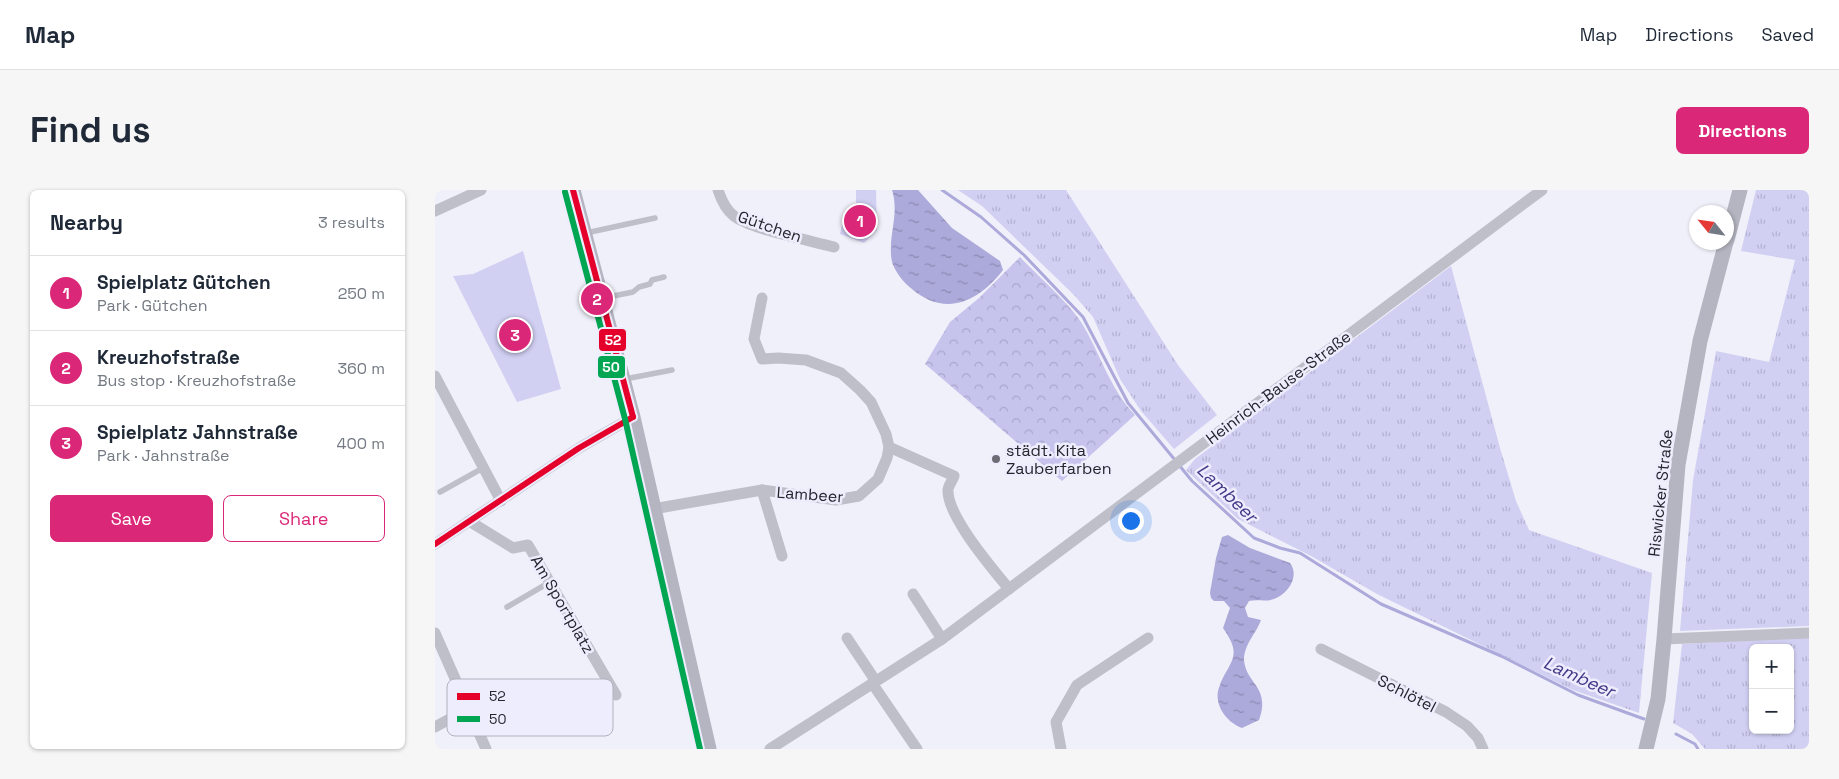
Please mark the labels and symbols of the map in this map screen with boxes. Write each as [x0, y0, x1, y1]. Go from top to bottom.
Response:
pin: 1 [844, 202, 876, 240]
north arrow [1689, 205, 1734, 250]
street label: Gütchen [735, 206, 805, 247]
pin: 2 [581, 280, 613, 318]
pin: 3 [499, 316, 531, 354]
street label: Heinrich-Bause-Straße [1201, 326, 1355, 449]
line badge: 52 [598, 328, 627, 352]
text: 52 [605, 331, 621, 349]
line badge: 50 [597, 355, 626, 379]
text: 50 [602, 358, 620, 376]
street label: Riswicker Straße [1643, 428, 1678, 558]
place label: städt. Kita Zauberfarben [1006, 440, 1112, 479]
marker: städt. Kita Zauberfarben [990, 453, 1002, 465]
water label: Lambeer [1192, 458, 1264, 529]
street label: Lambeer [776, 482, 844, 507]
your location [1118, 508, 1144, 534]
street label: Am Sportplatz [526, 551, 599, 657]
water label: Lambeer [1540, 651, 1620, 703]
street label: Schlötel [1374, 670, 1440, 717]
legend [447, 679, 613, 736]
text: 52 [489, 687, 506, 705]
text: 50 [489, 710, 506, 728]

